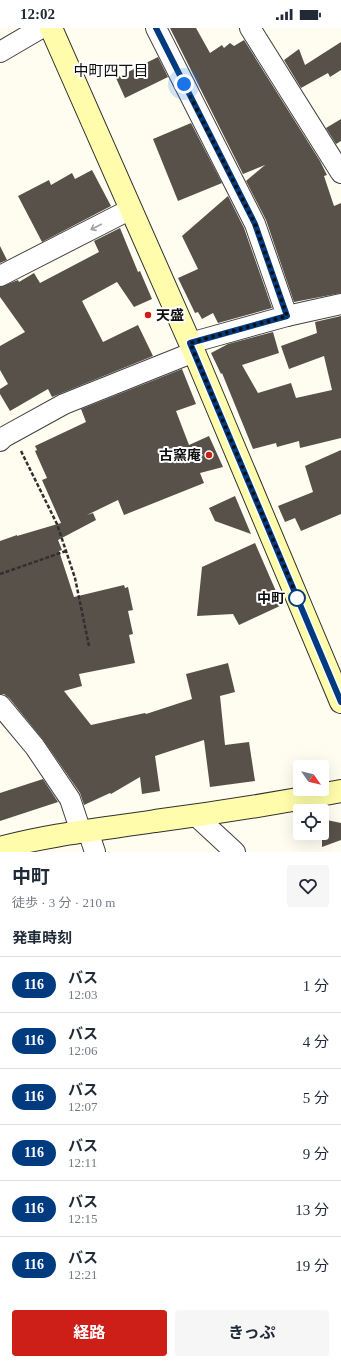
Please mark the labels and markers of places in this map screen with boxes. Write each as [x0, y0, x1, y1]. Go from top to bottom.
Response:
place label: 天盛 [156, 307, 184, 323]
marker: 天盛 [143, 310, 153, 320]
place label: 古窯庵 [159, 448, 201, 463]
marker: 古窯庵 [204, 450, 214, 460]
marker: 中町 [288, 589, 306, 607]
place label: 中町 [257, 591, 285, 606]

